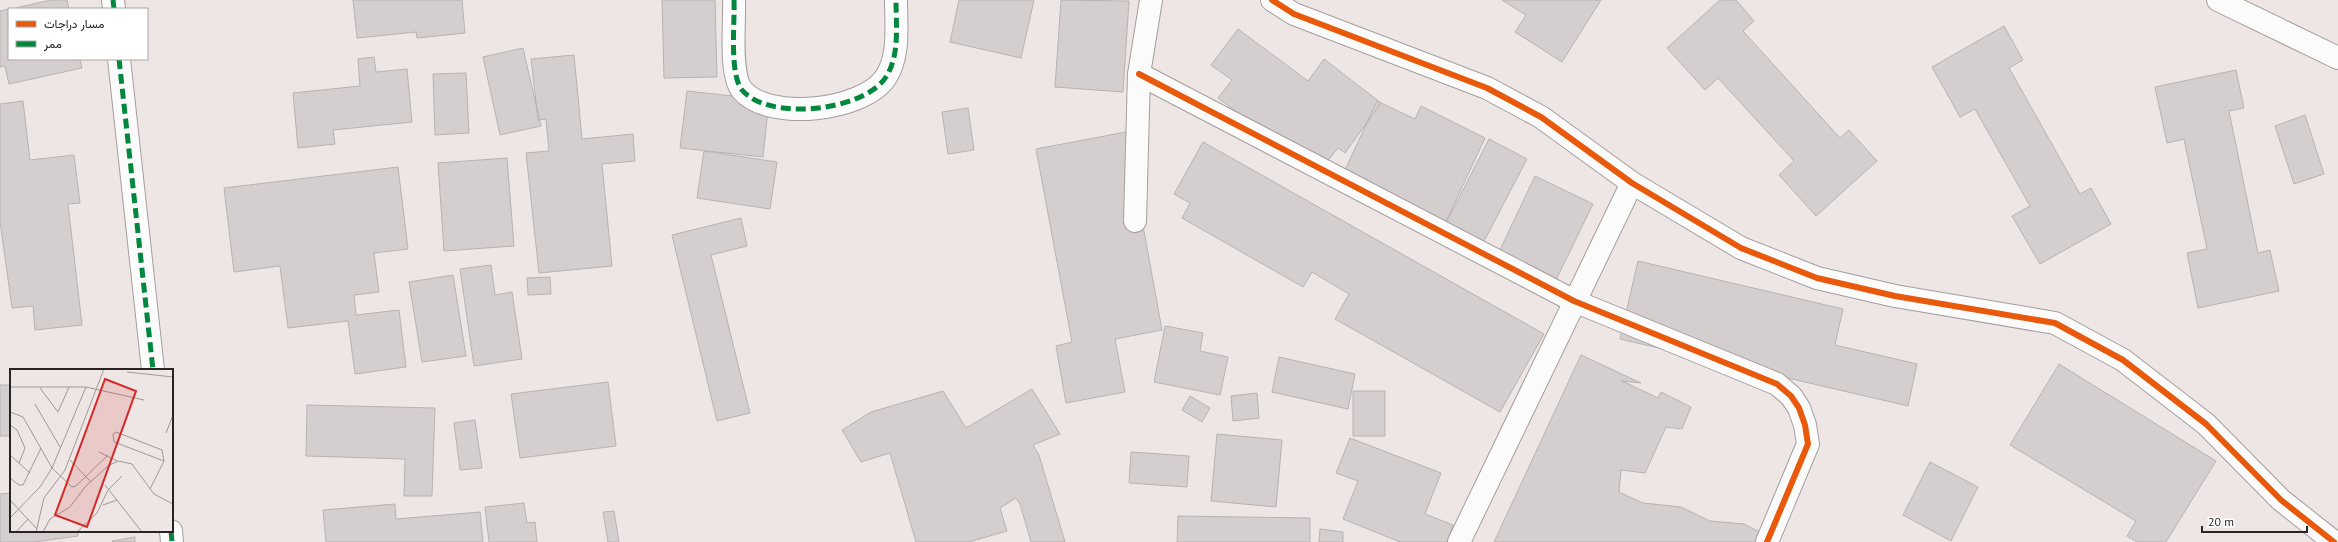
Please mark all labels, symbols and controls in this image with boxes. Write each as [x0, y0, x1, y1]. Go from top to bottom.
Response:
legend [8, 8, 148, 60]
text: مسار دراجات [44, 16, 104, 32]
text: ممر [43, 36, 62, 52]
inset map [10, 369, 173, 532]
scale bar [2202, 508, 2307, 534]
text: 20 m [2208, 514, 2234, 529]

